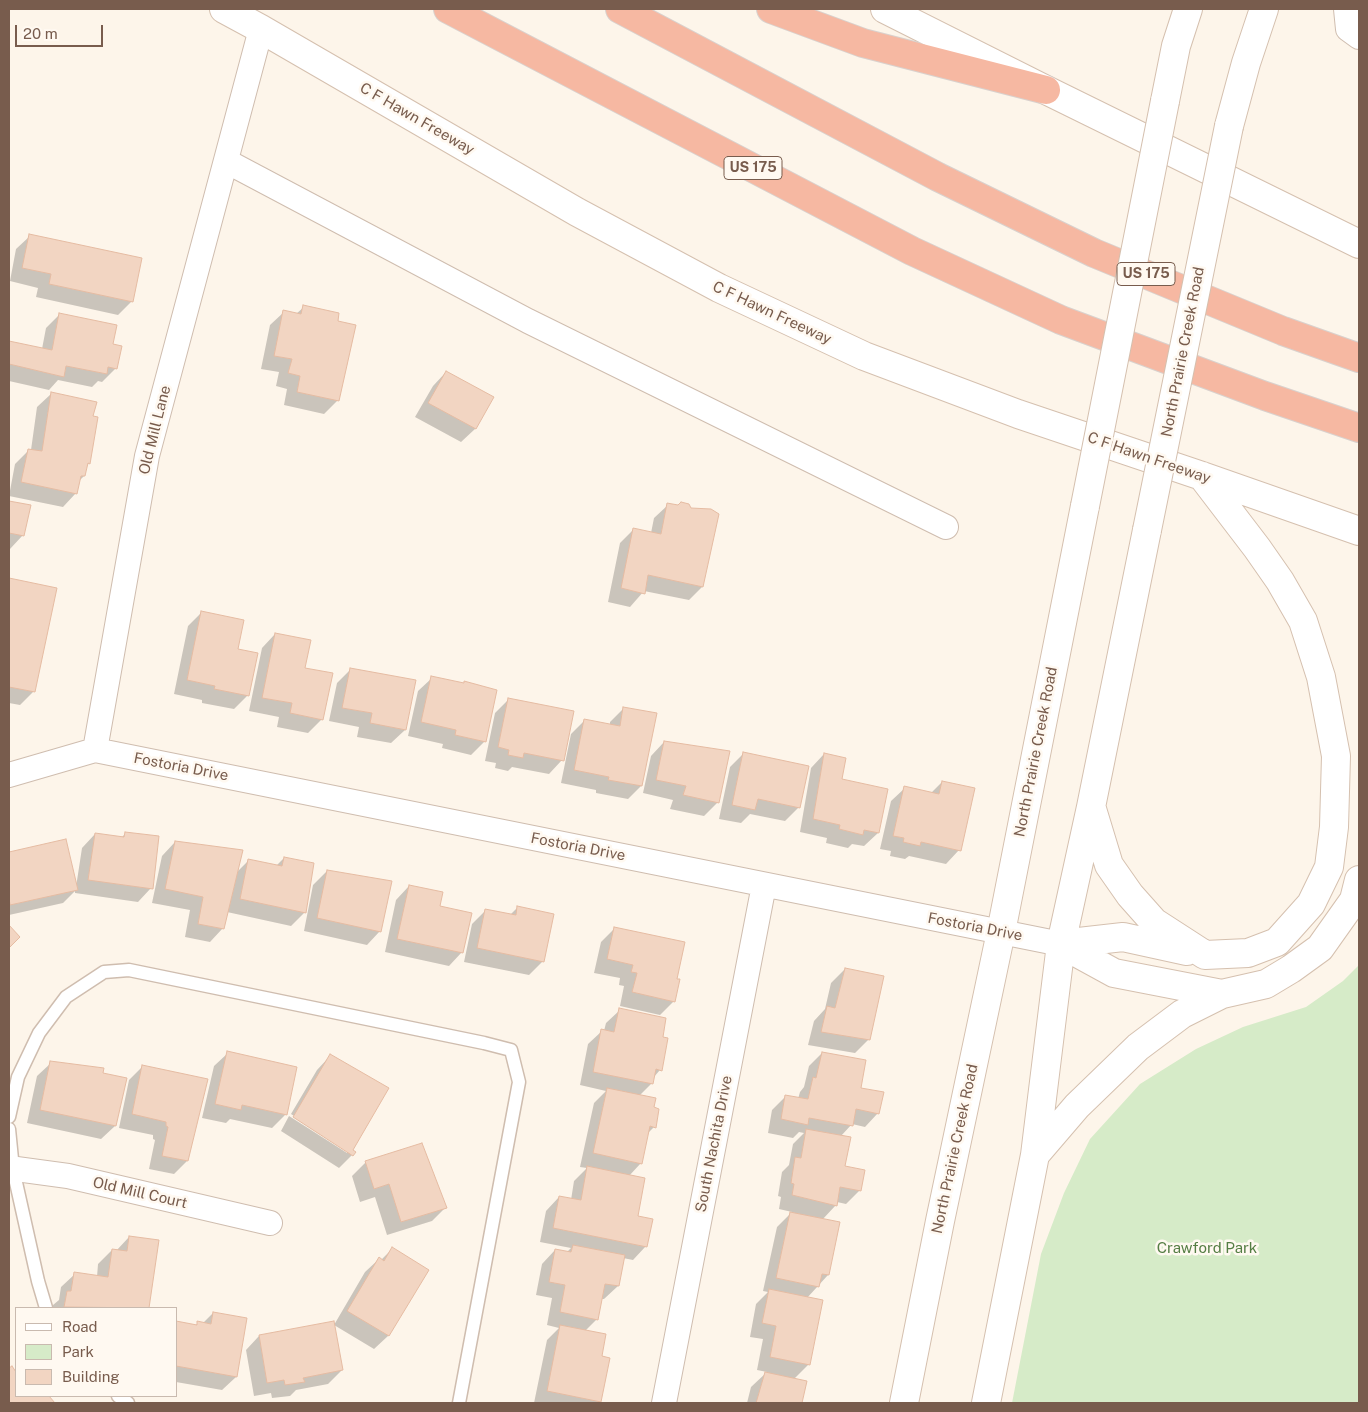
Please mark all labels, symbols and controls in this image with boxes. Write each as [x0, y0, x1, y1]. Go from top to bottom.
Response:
scale bar [18, 15, 105, 47]
text: 20 m [23, 25, 58, 42]
street label: C F Hawn Freeway [357, 79, 477, 159]
road number: US 175 [724, 156, 782, 180]
road number: US 175 [1117, 262, 1175, 286]
street label: North Prairie Creek Road [1158, 265, 1208, 439]
street label: C F Hawn Freeway [710, 278, 834, 348]
street label: Old Mill Lane [135, 384, 175, 476]
street label: C F Hawn Freeway [1085, 428, 1213, 488]
street label: North Prairie Creek Road [1011, 665, 1061, 839]
street label: Fostoria Drive [132, 749, 230, 785]
street label: Fostoria Drive [529, 829, 627, 865]
street label: Fostoria Drive [926, 909, 1024, 945]
street label: North Prairie Creek Road [928, 1062, 982, 1236]
street label: South Nachita Drive [692, 1074, 736, 1214]
street label: Old Mill Court [91, 1173, 189, 1213]
park label: Crawford Park [1157, 1239, 1257, 1257]
legend [15, 1307, 178, 1397]
text: Road [62, 1318, 98, 1335]
text: Park [62, 1343, 94, 1360]
text: Building [62, 1368, 120, 1385]

